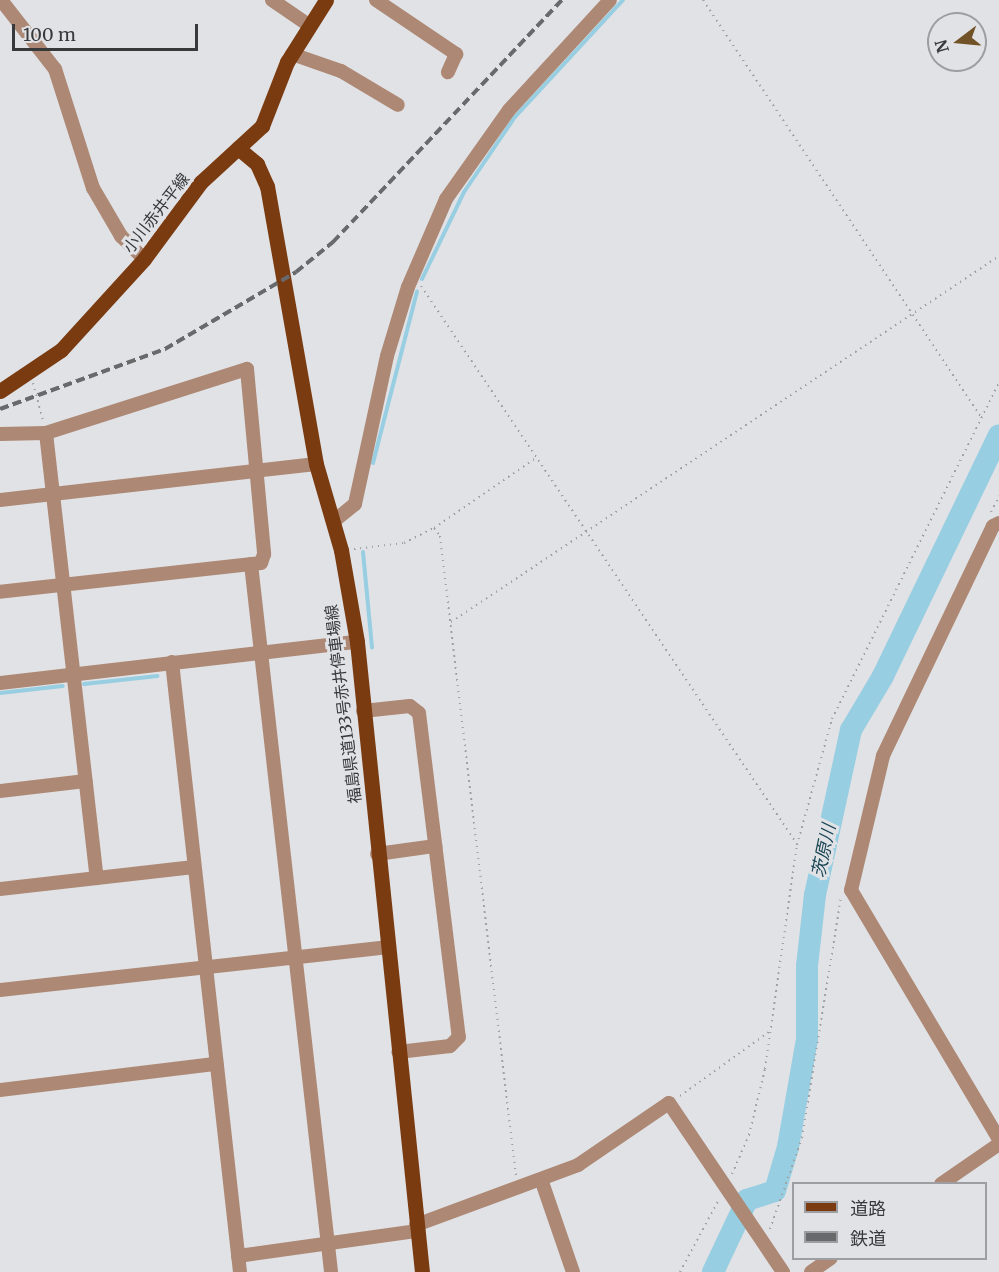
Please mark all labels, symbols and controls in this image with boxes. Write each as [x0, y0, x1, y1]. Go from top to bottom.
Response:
scale bar [15, 12, 201, 50]
north arrow [927, 12, 987, 72]
text: 100 m [23, 23, 76, 46]
text: N [930, 38, 953, 55]
street label: 小川赤井平線 [119, 169, 193, 257]
street label: 福島県道133号赤井停車場線 [321, 603, 365, 805]
water label: 茨原川 [808, 822, 840, 880]
legend [792, 1182, 987, 1260]
text: 道路 [850, 1197, 886, 1220]
text: 鉄道 [850, 1227, 886, 1250]

